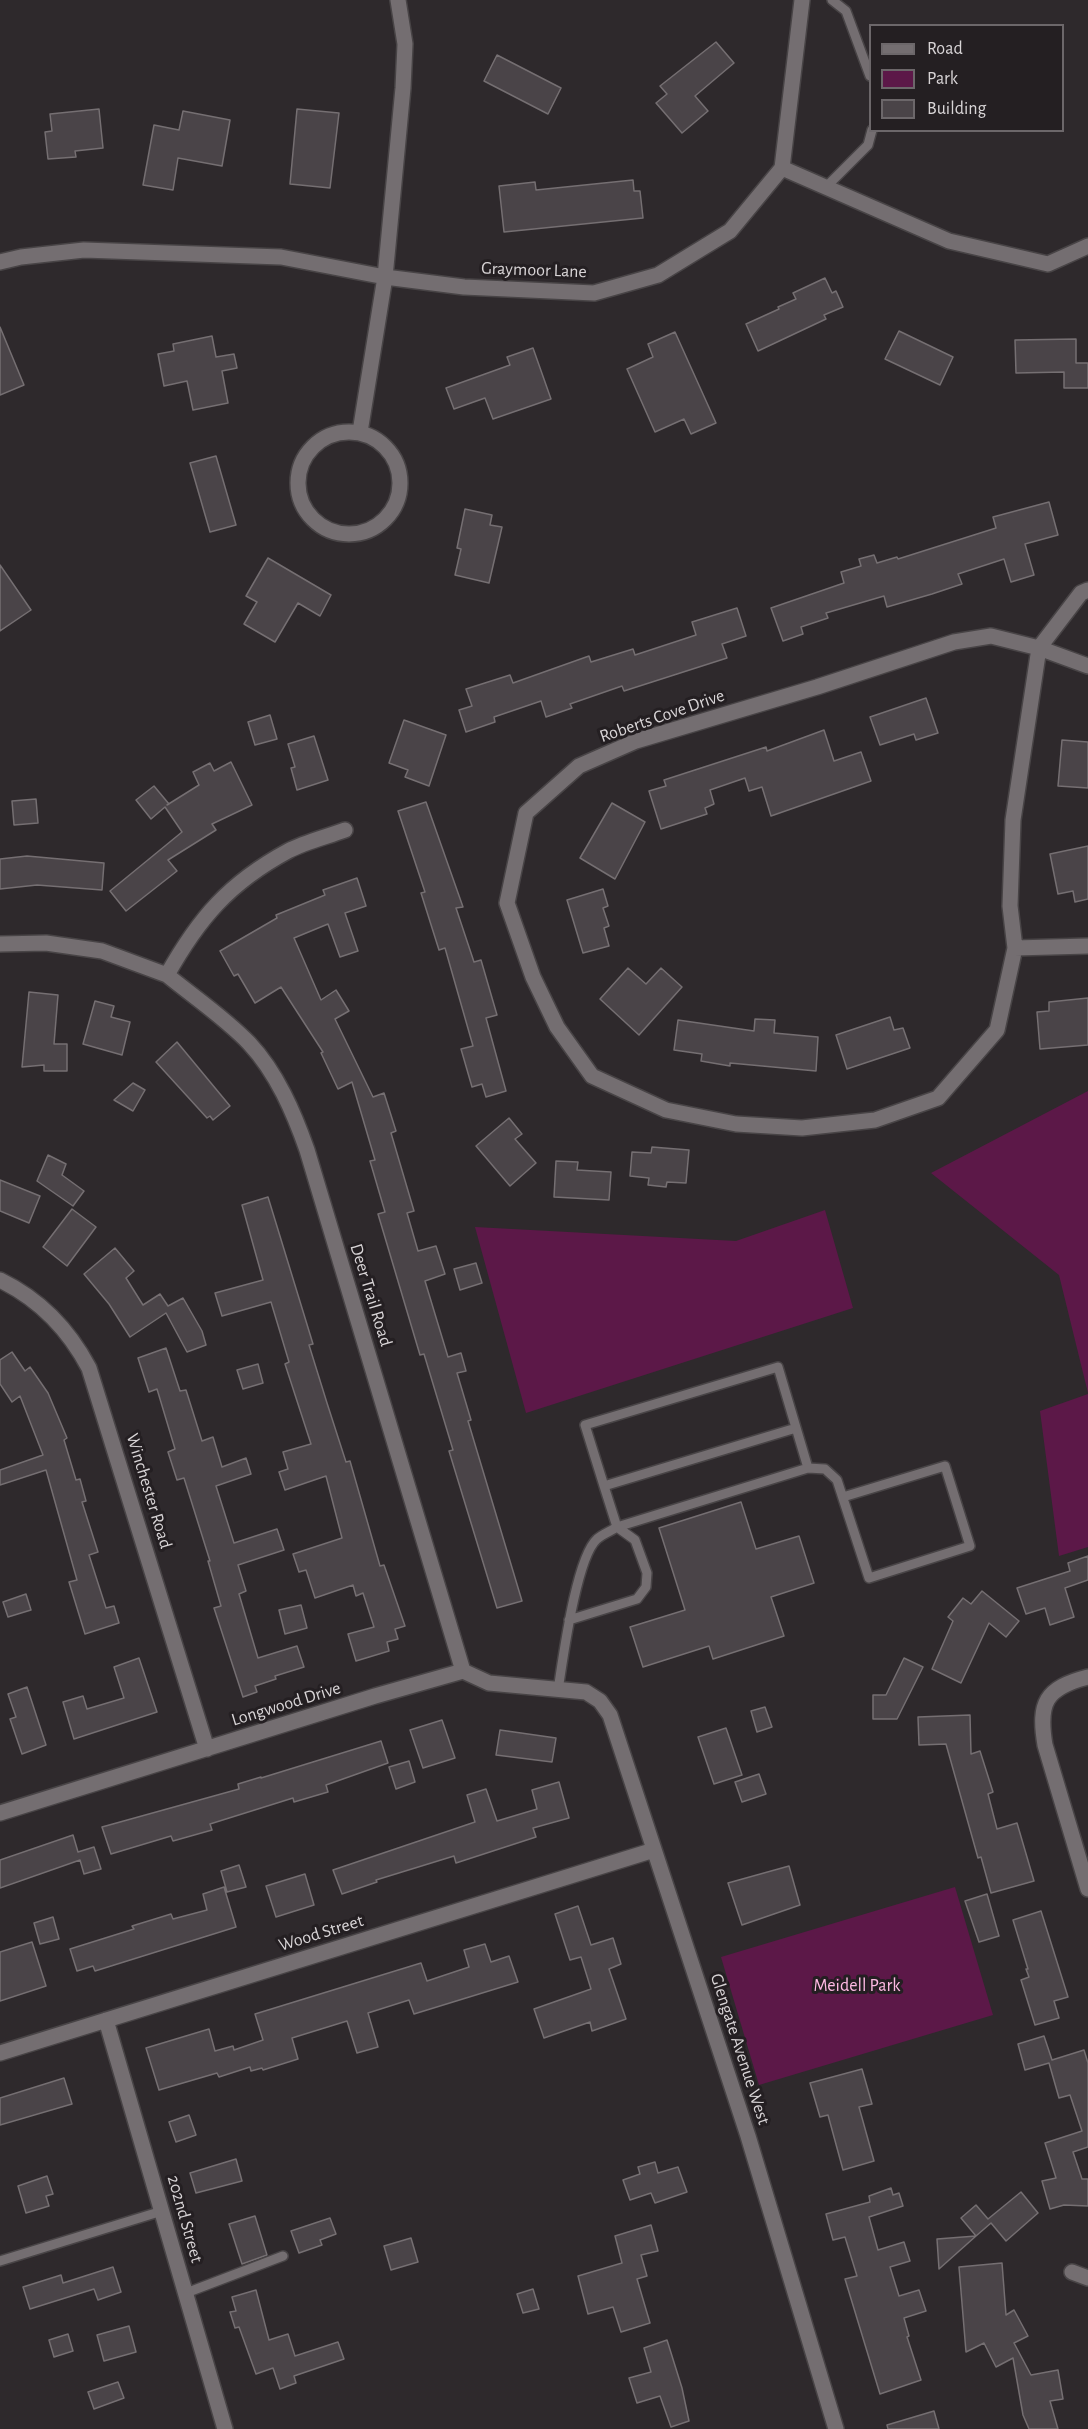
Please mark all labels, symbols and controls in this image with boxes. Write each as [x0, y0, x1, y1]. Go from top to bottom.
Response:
legend [869, 24, 1064, 132]
text: Road [927, 40, 963, 58]
text: Park [927, 70, 958, 88]
text: Building [927, 100, 986, 118]
street label: Graymoor Lane [481, 257, 587, 283]
street label: Roberts Cove Drive [597, 685, 727, 747]
street label: Deer Trail Road [345, 1241, 397, 1349]
street label: Winchester Road [121, 1431, 177, 1551]
street label: Longwood Drive [229, 1677, 343, 1731]
street label: Wood Street [276, 1910, 366, 1956]
street label: Glengate Avenue West [705, 1971, 775, 2127]
park label: Meidell Park [813, 1975, 901, 1997]
street label: 202nd Street [162, 2173, 208, 2265]

